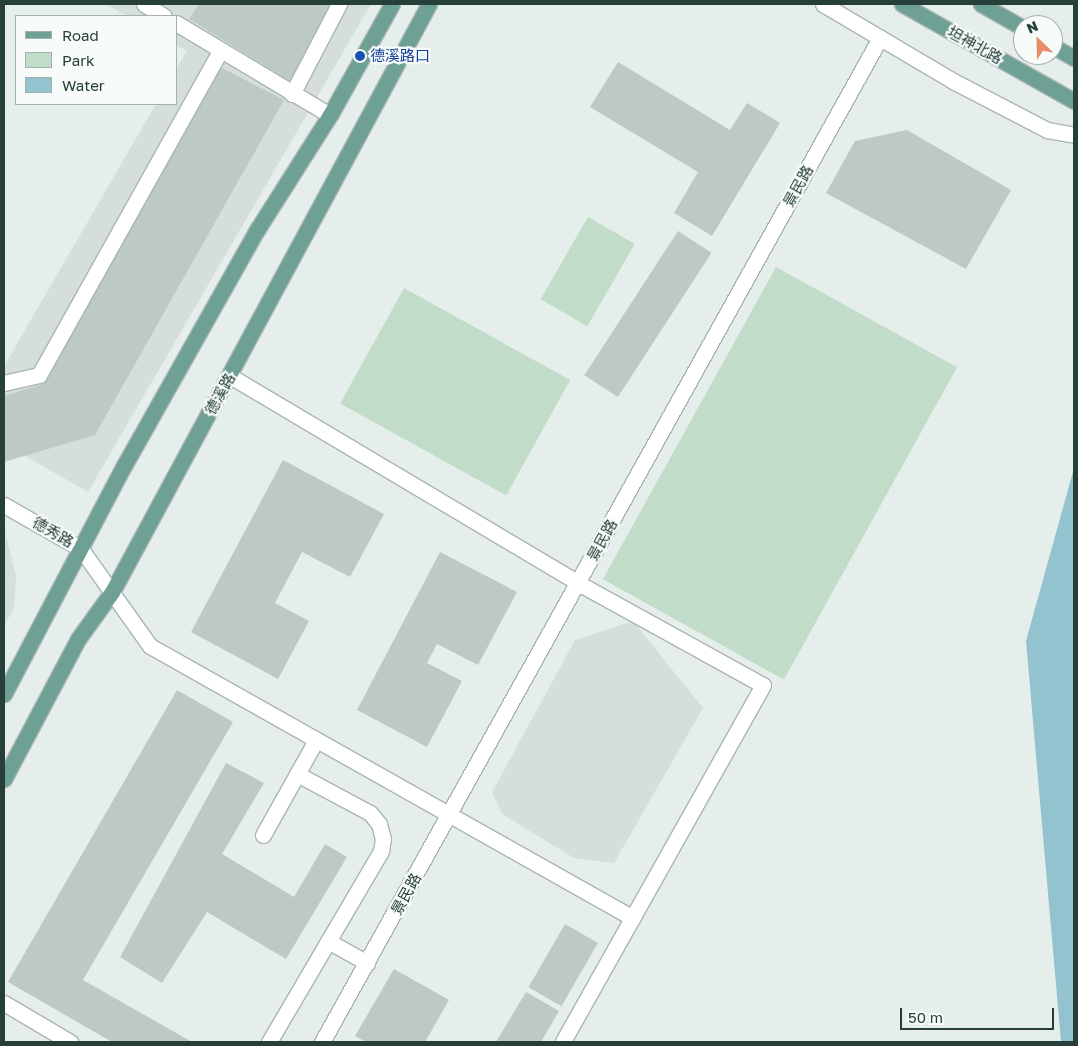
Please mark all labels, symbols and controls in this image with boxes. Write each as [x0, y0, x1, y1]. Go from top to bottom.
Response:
legend [15, 15, 178, 105]
north arrow [1013, 15, 1063, 65]
text: N [1024, 17, 1040, 37]
street label: 坦神北路 [944, 23, 1006, 67]
text: Road [62, 26, 99, 44]
place label: 德溪路口 [370, 47, 430, 65]
marker: 德溪路口 [354, 50, 366, 62]
text: Park [62, 51, 94, 69]
text: Water [62, 76, 105, 94]
street label: 景民路 [779, 162, 817, 210]
street label: 德溪路 [201, 370, 239, 418]
street label: 德秀路 [29, 513, 77, 551]
street label: 景民路 [583, 516, 621, 564]
street label: 景民路 [387, 870, 425, 918]
scale bar [903, 998, 1057, 1030]
text: 50 m [908, 1008, 943, 1026]

